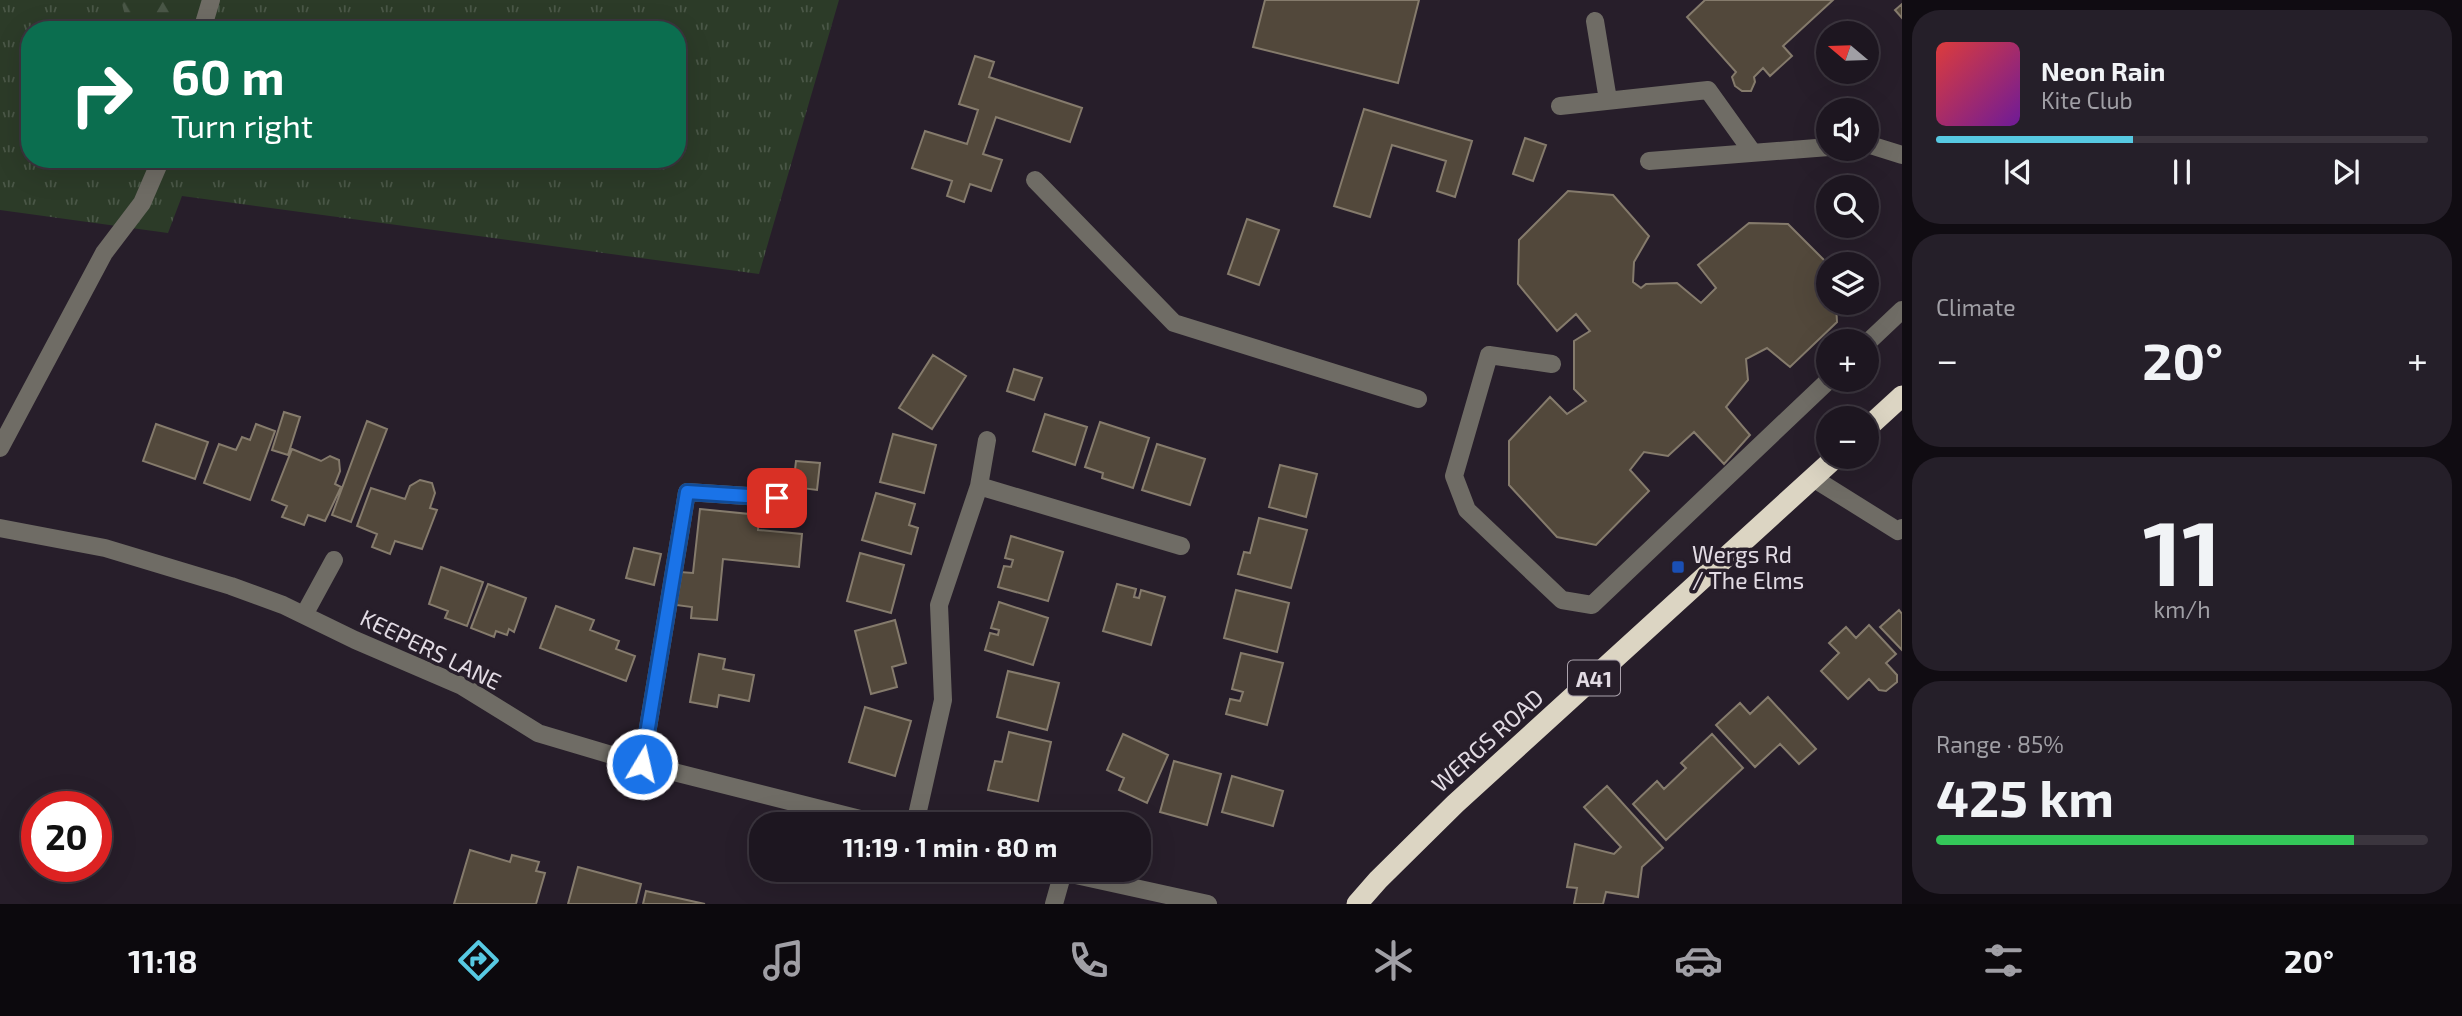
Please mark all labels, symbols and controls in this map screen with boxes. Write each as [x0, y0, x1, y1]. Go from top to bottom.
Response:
north arrow [1816, 21, 1880, 84]
map controls [1816, 21, 1879, 469]
text: 60 m [171, 46, 285, 105]
icon: right [56, 49, 147, 140]
text: Neon Rain [2041, 55, 2165, 86]
text: Kite Club [2041, 86, 2133, 114]
button: sound [1816, 98, 1879, 161]
text: Turn right [171, 106, 313, 144]
icon: previous [1999, 153, 2037, 191]
icon: pause [2163, 153, 2201, 191]
icon: next [2327, 153, 2365, 191]
button: search [1816, 175, 1879, 238]
button: layers [1816, 252, 1879, 315]
text: Climate [1936, 293, 2016, 321]
text: 20° [2142, 328, 2223, 390]
button: + [1816, 329, 1879, 392]
text: − [1936, 336, 1958, 382]
text: + [2407, 336, 2428, 382]
button: − [1816, 406, 1879, 469]
pin [747, 468, 807, 528]
icon: arrive [758, 479, 796, 517]
text: 11 [2143, 495, 2221, 604]
place label: Wergs Rd / The Elms [1692, 540, 1804, 594]
marker: Wergs Rd / The Elms [1670, 559, 1686, 575]
text: km/h [2153, 595, 2211, 623]
street label: KEEPERS LANE [356, 603, 506, 695]
road number: A41 [1568, 660, 1620, 696]
street label: WERGS ROAD [1425, 683, 1549, 797]
position arrow [605, 727, 679, 801]
text: Range · 85% [1936, 730, 2064, 758]
text: 425 km [1936, 765, 2114, 827]
speed limit sign: 20 [21, 791, 112, 882]
text: 11:19 · 1 min · 80 m [843, 831, 1057, 862]
icon: directions [454, 936, 503, 985]
icon: music [759, 936, 808, 985]
icon: phone [1064, 936, 1113, 985]
icon: climate [1369, 936, 1418, 985]
icon: car [1674, 936, 1723, 985]
icon: filters [1979, 936, 2028, 985]
text: 11:18 [128, 941, 198, 979]
text: 20° [2284, 941, 2334, 979]

